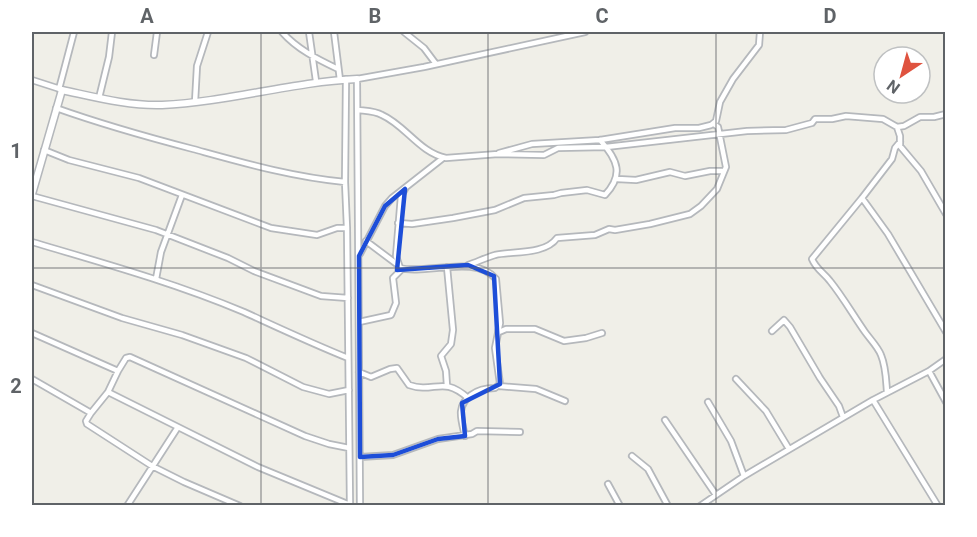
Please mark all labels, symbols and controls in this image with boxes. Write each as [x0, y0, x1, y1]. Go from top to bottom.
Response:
text: A [140, 4, 154, 28]
text: B [369, 4, 381, 28]
text: C [595, 4, 609, 28]
text: D [824, 4, 837, 28]
north arrow [872, 45, 932, 105]
text: N [883, 76, 904, 98]
text: 1 [10, 139, 22, 163]
text: 2 [10, 374, 22, 398]

